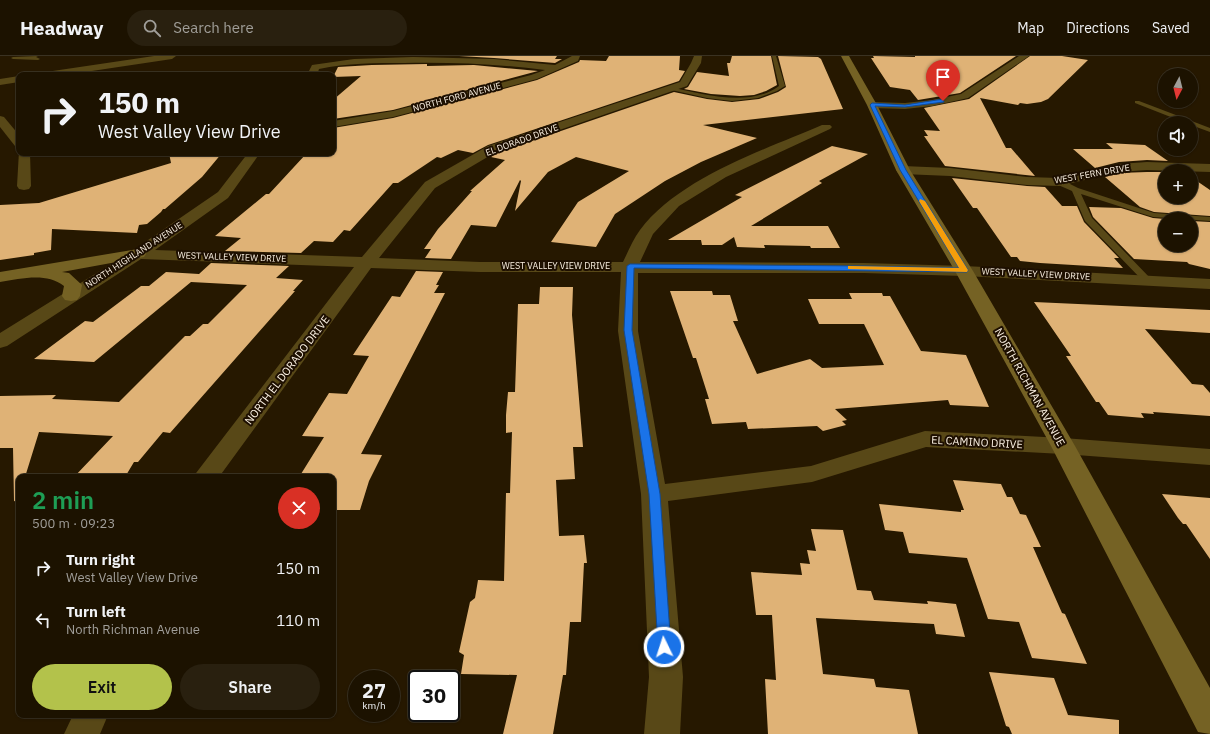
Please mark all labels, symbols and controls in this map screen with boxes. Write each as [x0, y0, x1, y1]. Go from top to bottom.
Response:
search box [127, 10, 407, 46]
text: Headway [20, 16, 103, 40]
icon: search [141, 17, 163, 39]
text: Search here [173, 18, 254, 37]
text: Map [1017, 19, 1044, 37]
text: Directions [1066, 19, 1130, 37]
text: Saved [1152, 19, 1190, 37]
pin [926, 60, 960, 101]
icon: arrive [932, 66, 954, 88]
north arrow [1158, 68, 1198, 108]
map controls [1158, 68, 1198, 252]
street label: NORTH FORD AVENUE [412, 79, 502, 114]
text: 150 m [98, 84, 180, 121]
icon: right [32, 88, 84, 140]
button: sound [1158, 116, 1198, 156]
text: West Valley View Drive [98, 120, 281, 143]
street label: EL DORADO DRIVE [484, 121, 560, 158]
street label: WEST FERN DRIVE [1053, 161, 1130, 186]
button: + [1158, 164, 1198, 204]
button: − [1158, 212, 1198, 252]
street label: NORTH HIGHLAND AVENUE [83, 219, 184, 290]
street label: WEST VALLEY VIEW DRIVE [178, 249, 287, 264]
street label: WEST VALLEY VIEW DRIVE [502, 260, 610, 271]
street label: WEST VALLEY VIEW DRIVE [981, 265, 1091, 282]
street label: NORTH EL DORADO DRIVE [242, 313, 332, 427]
street label: NORTH RICHMAN AVENUE [992, 326, 1068, 448]
street label: EL CAMINO DRIVE [931, 433, 1023, 451]
text: 2 min [32, 484, 94, 516]
button: close [278, 487, 320, 529]
text: 500 m · 09:23 [32, 515, 115, 532]
text: Turn right [66, 550, 135, 569]
icon: right [32, 557, 54, 579]
text: 150 m [276, 559, 320, 578]
text: West Valley View Drive [66, 569, 198, 586]
text: Turn left [66, 602, 126, 621]
icon: left [32, 609, 54, 631]
text: 110 m [276, 611, 320, 630]
text: North Richman Avenue [66, 621, 200, 638]
position arrow [643, 626, 685, 668]
button: Exit [32, 664, 172, 710]
button: Share [180, 664, 320, 710]
speed limit sign: 30 [408, 670, 460, 722]
text: 27 [362, 677, 386, 704]
text: km/h [362, 699, 386, 712]

